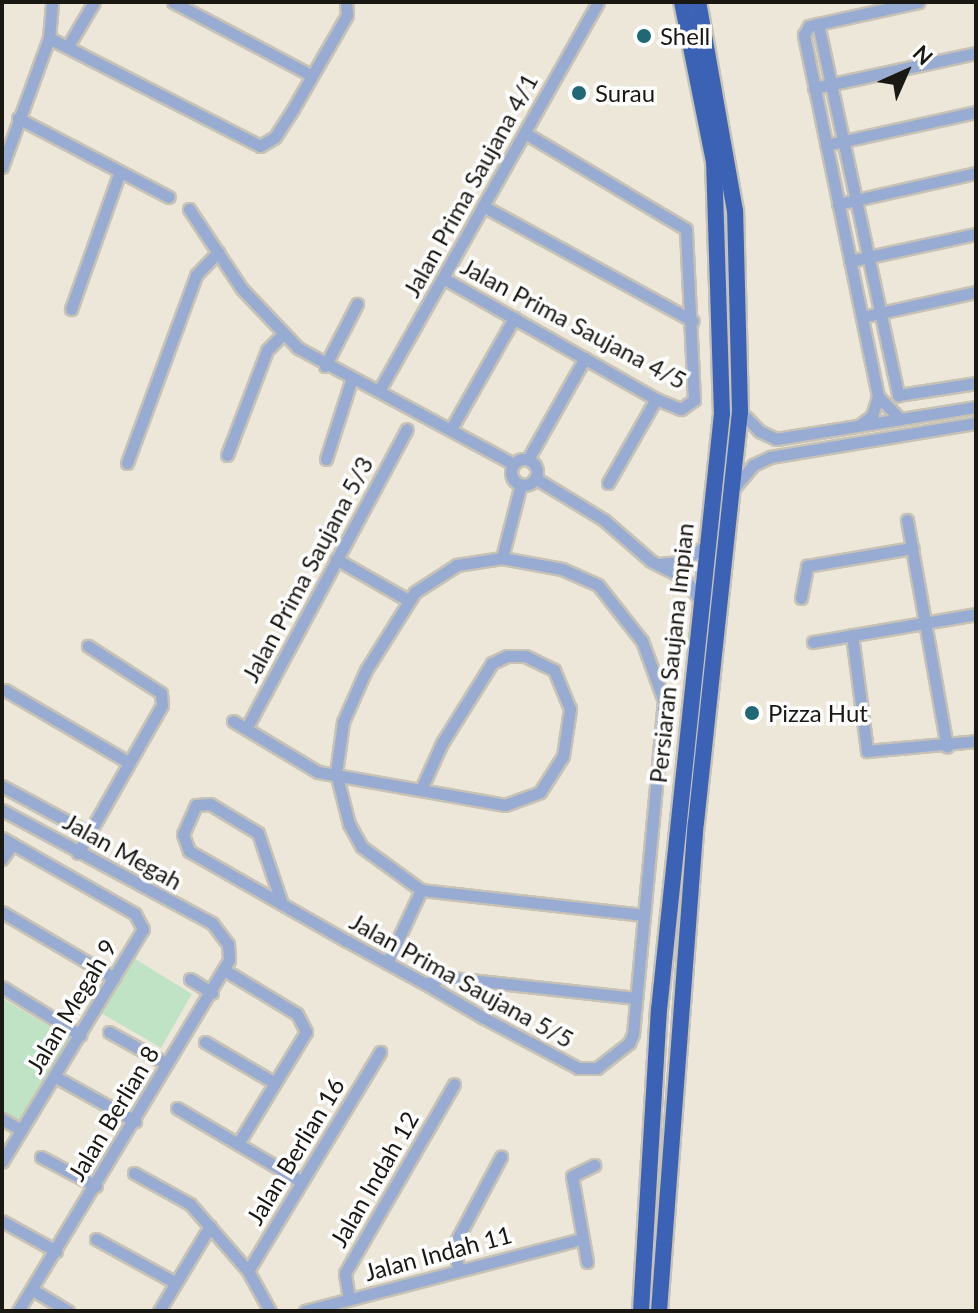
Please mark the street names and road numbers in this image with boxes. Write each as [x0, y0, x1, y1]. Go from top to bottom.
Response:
street label: Jalan Prima Saujana 4/1 [397, 68, 543, 302]
street label: Jalan Prima Saujana 4/5 [456, 251, 692, 395]
street label: Jalan Prima Saujana 5/3 [235, 451, 379, 687]
street label: Persiaran Saujana Impian [643, 522, 699, 784]
street label: Jalan Megah [59, 807, 187, 895]
street label: Jalan Prima Saujana 5/5 [345, 907, 579, 1053]
street label: Jalan Megah 9 [20, 934, 122, 1078]
street label: Jalan Berlian 8 [61, 1040, 165, 1186]
street label: Jalan Berlian 16 [240, 1072, 350, 1230]
street label: Jalan Indah 12 [324, 1106, 424, 1252]
street label: Jalan Indah 11 [361, 1219, 515, 1287]

